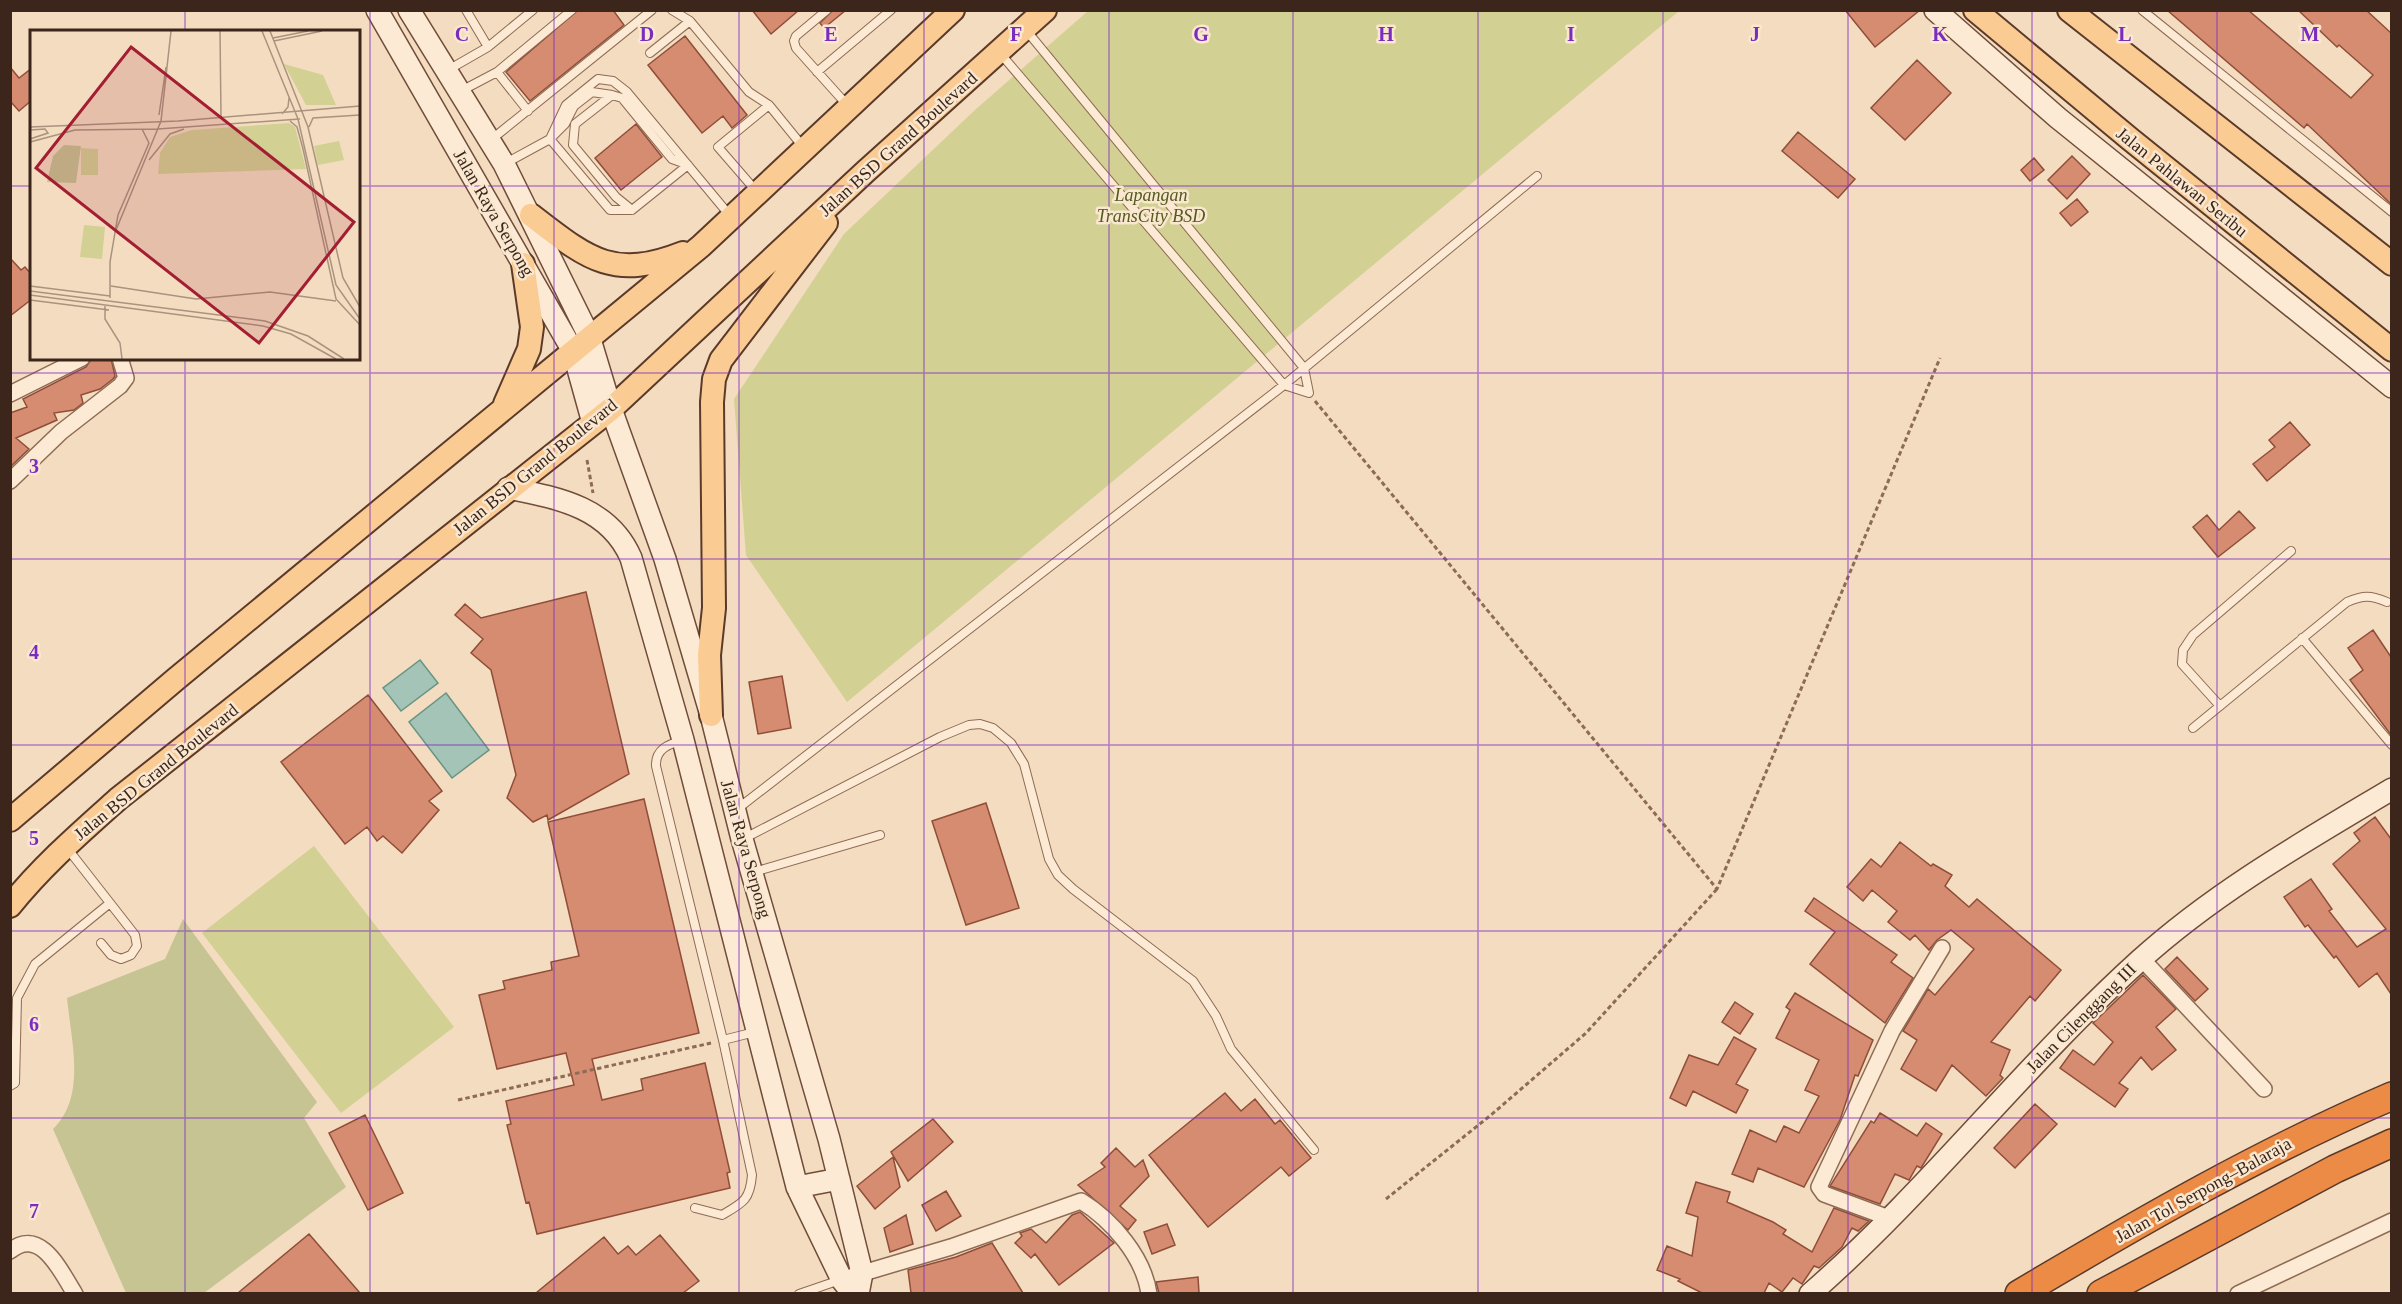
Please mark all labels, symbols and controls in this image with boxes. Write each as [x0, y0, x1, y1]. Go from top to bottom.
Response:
text: C [455, 23, 469, 45]
text: D [640, 23, 654, 45]
text: E [824, 23, 838, 45]
text: F [1010, 23, 1022, 45]
text: G [1193, 23, 1209, 45]
text: H [1378, 23, 1394, 45]
text: I [1567, 23, 1575, 45]
text: J [1750, 23, 1760, 45]
text: K [1932, 23, 1948, 45]
text: L [2118, 23, 2132, 45]
text: M [2301, 23, 2320, 45]
inset map [30, 30, 360, 360]
street label: Jalan BSD Grand Boulevard [815, 68, 981, 220]
street label: Jalan Pahlawan Seribu [2112, 123, 2252, 241]
street label: Jalan Raya Serpong [450, 146, 538, 280]
park label: Lapangan TransCity BSD [1097, 185, 1205, 226]
street label: Jalan BSD Grand Boulevard [449, 395, 621, 539]
text: 3 [29, 455, 39, 477]
text: 4 [29, 641, 39, 663]
street label: Jalan BSD Grand Boulevard [70, 700, 242, 844]
street label: Jalan Raya Serpong [717, 778, 775, 920]
text: 5 [29, 827, 39, 849]
street label: Jalan Cilenggang III [2022, 959, 2140, 1077]
text: 6 [29, 1013, 39, 1035]
street label: Jalan Tol Serpong–Balaraja [2111, 1133, 2295, 1247]
text: 7 [29, 1200, 39, 1222]

